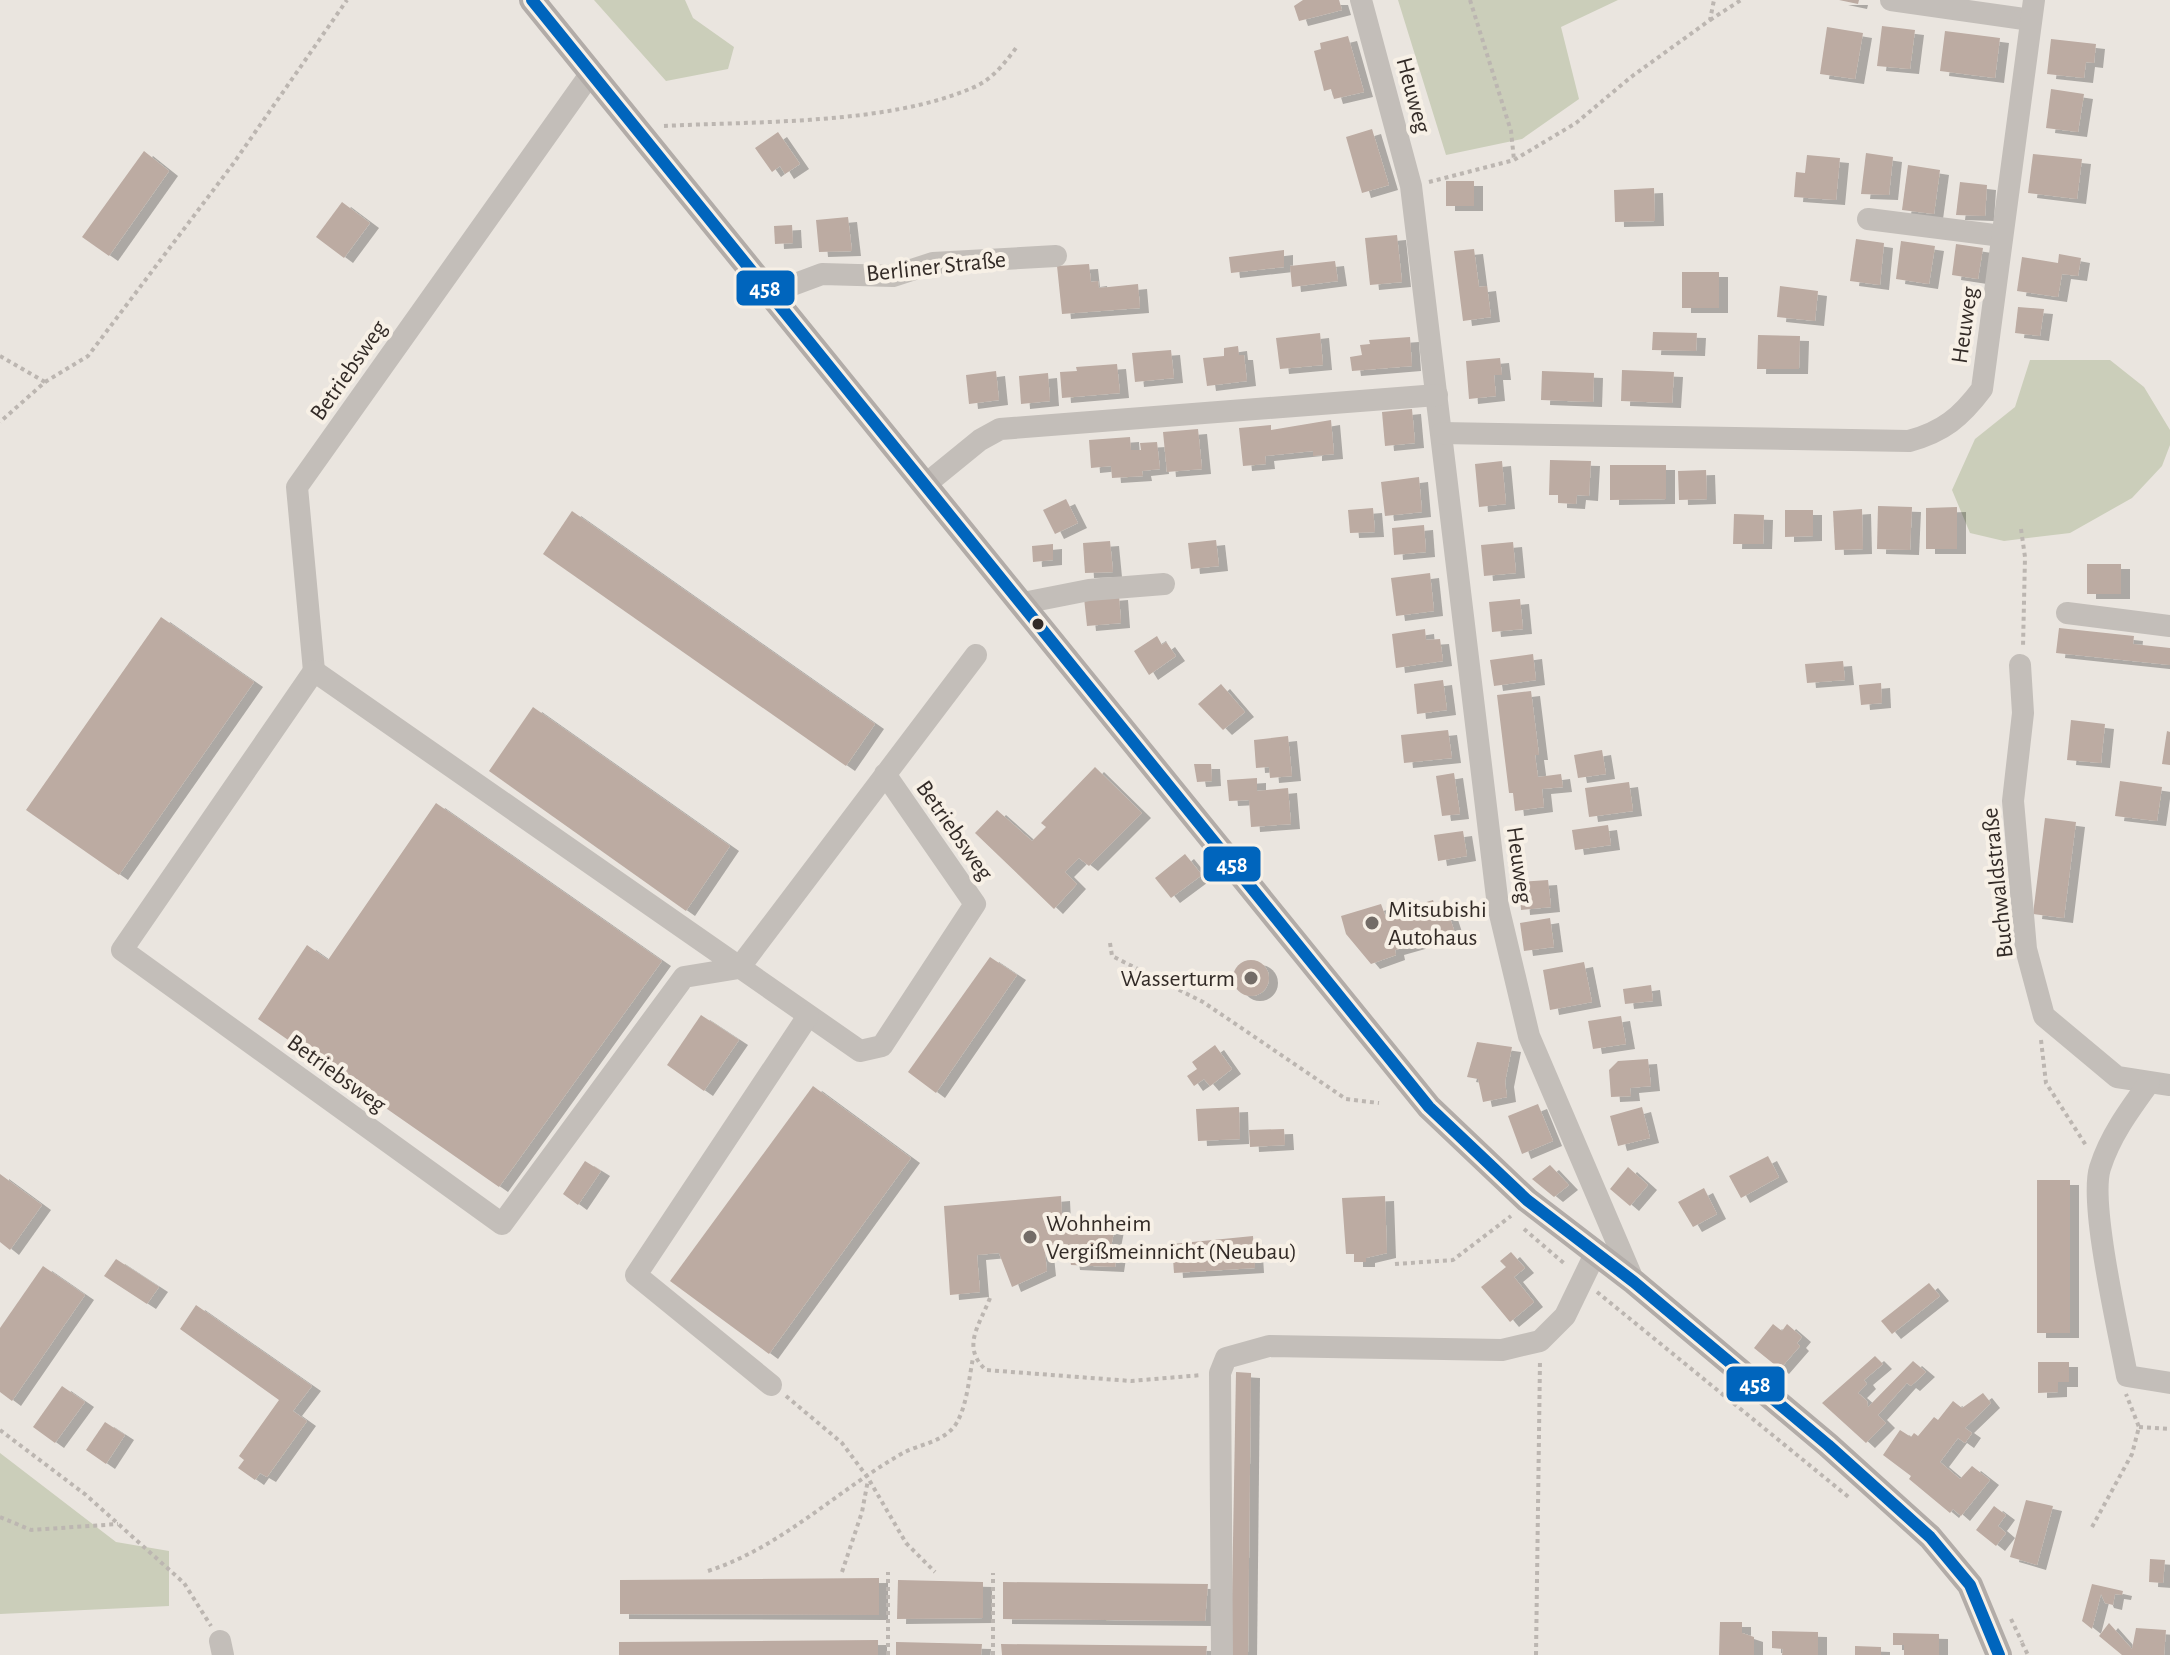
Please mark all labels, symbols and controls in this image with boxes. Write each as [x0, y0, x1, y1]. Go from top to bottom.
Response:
street label: Heuweg [1391, 55, 1435, 136]
street label: Berliner Straße [865, 248, 1007, 286]
line badge: 458 [735, 269, 796, 307]
text: 458 [749, 278, 781, 300]
street label: Heuweg [1948, 285, 1982, 365]
street label: Betriebsweg [306, 316, 392, 425]
unlabelled marker [1030, 616, 1046, 632]
street label: Betriebsweg [911, 776, 997, 885]
street label: Buchwaldstraße [1978, 807, 2018, 959]
street label: Heuweg [1502, 825, 1536, 905]
line badge: 458 [1202, 845, 1262, 883]
text: 458 [1216, 854, 1248, 876]
place label: Mitsubishi Autohaus [1388, 898, 1487, 950]
marker: Mitsubishi Autohaus [1363, 914, 1381, 932]
place label: Wasserturm [1121, 967, 1235, 991]
marker: Wasserturm [1242, 969, 1260, 987]
street label: Betriebsweg [283, 1030, 390, 1118]
place label: Wohnheim Vergißmeinnicht (Neubau) [1046, 1212, 1297, 1264]
marker: Wohnheim Vergißmeinnicht (Neubau) [1021, 1228, 1039, 1246]
line badge: 458 [1725, 1365, 1786, 1403]
text: 458 [1739, 1374, 1771, 1396]

